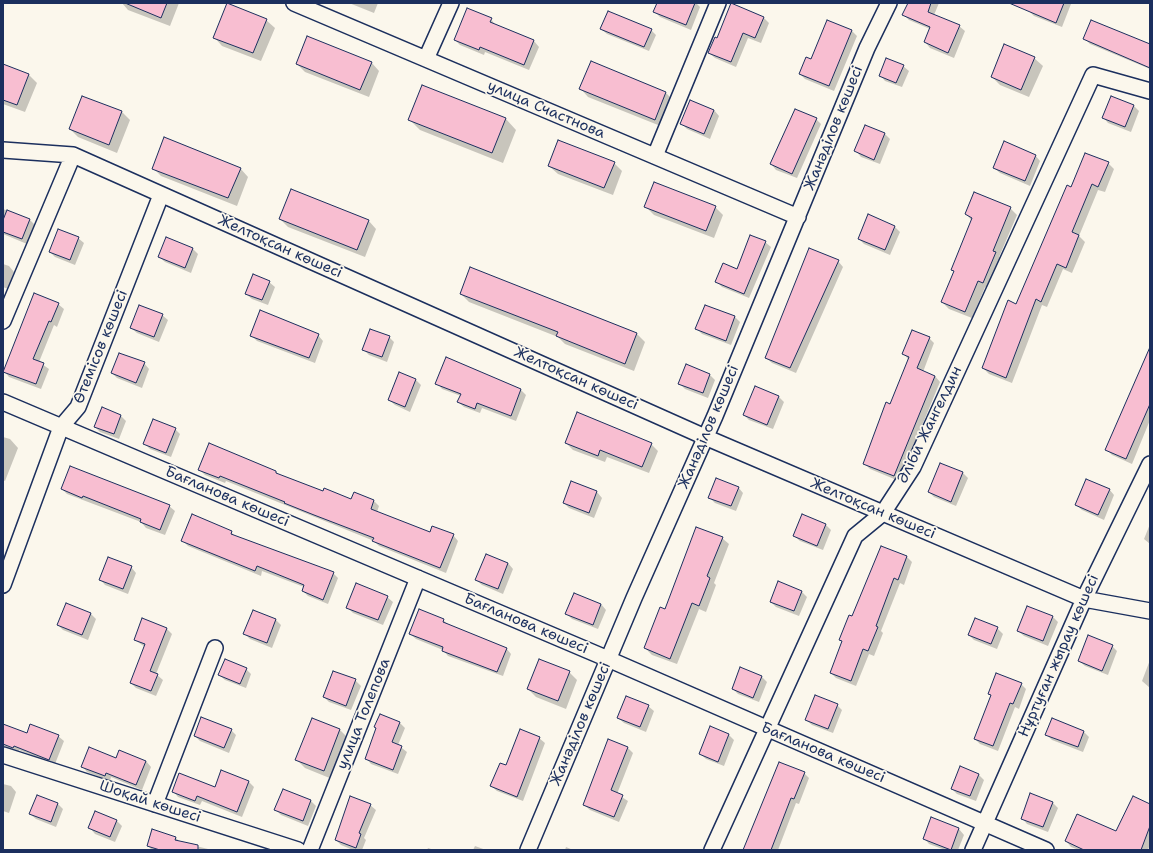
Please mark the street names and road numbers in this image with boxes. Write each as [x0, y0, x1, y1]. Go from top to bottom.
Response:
street label: Жанәділов көшесі [801, 63, 867, 193]
street label: улица Счастнова [484, 77, 608, 143]
street label: Желтоқсан көшесі [215, 212, 345, 282]
street label: Өтемісов көшесі [70, 287, 132, 407]
street label: Желтоқсан көшесі [511, 344, 641, 414]
street label: Жанәділов көшесі [675, 362, 743, 492]
street label: Әліби Жангелдин [894, 363, 966, 487]
street label: Бағланова көшесі [162, 463, 292, 531]
street label: Желтоқсан көшесі [808, 475, 938, 543]
street label: Нұртуған жырау көшесі [1015, 572, 1103, 740]
street label: Бағланова көшесі [461, 590, 591, 658]
street label: улица Толепова [333, 656, 395, 772]
street label: Жанәділов көшесі [547, 659, 615, 789]
street label: Бағланова көшесі [758, 719, 888, 787]
street label: Шоқай көшесі [97, 777, 203, 827]

